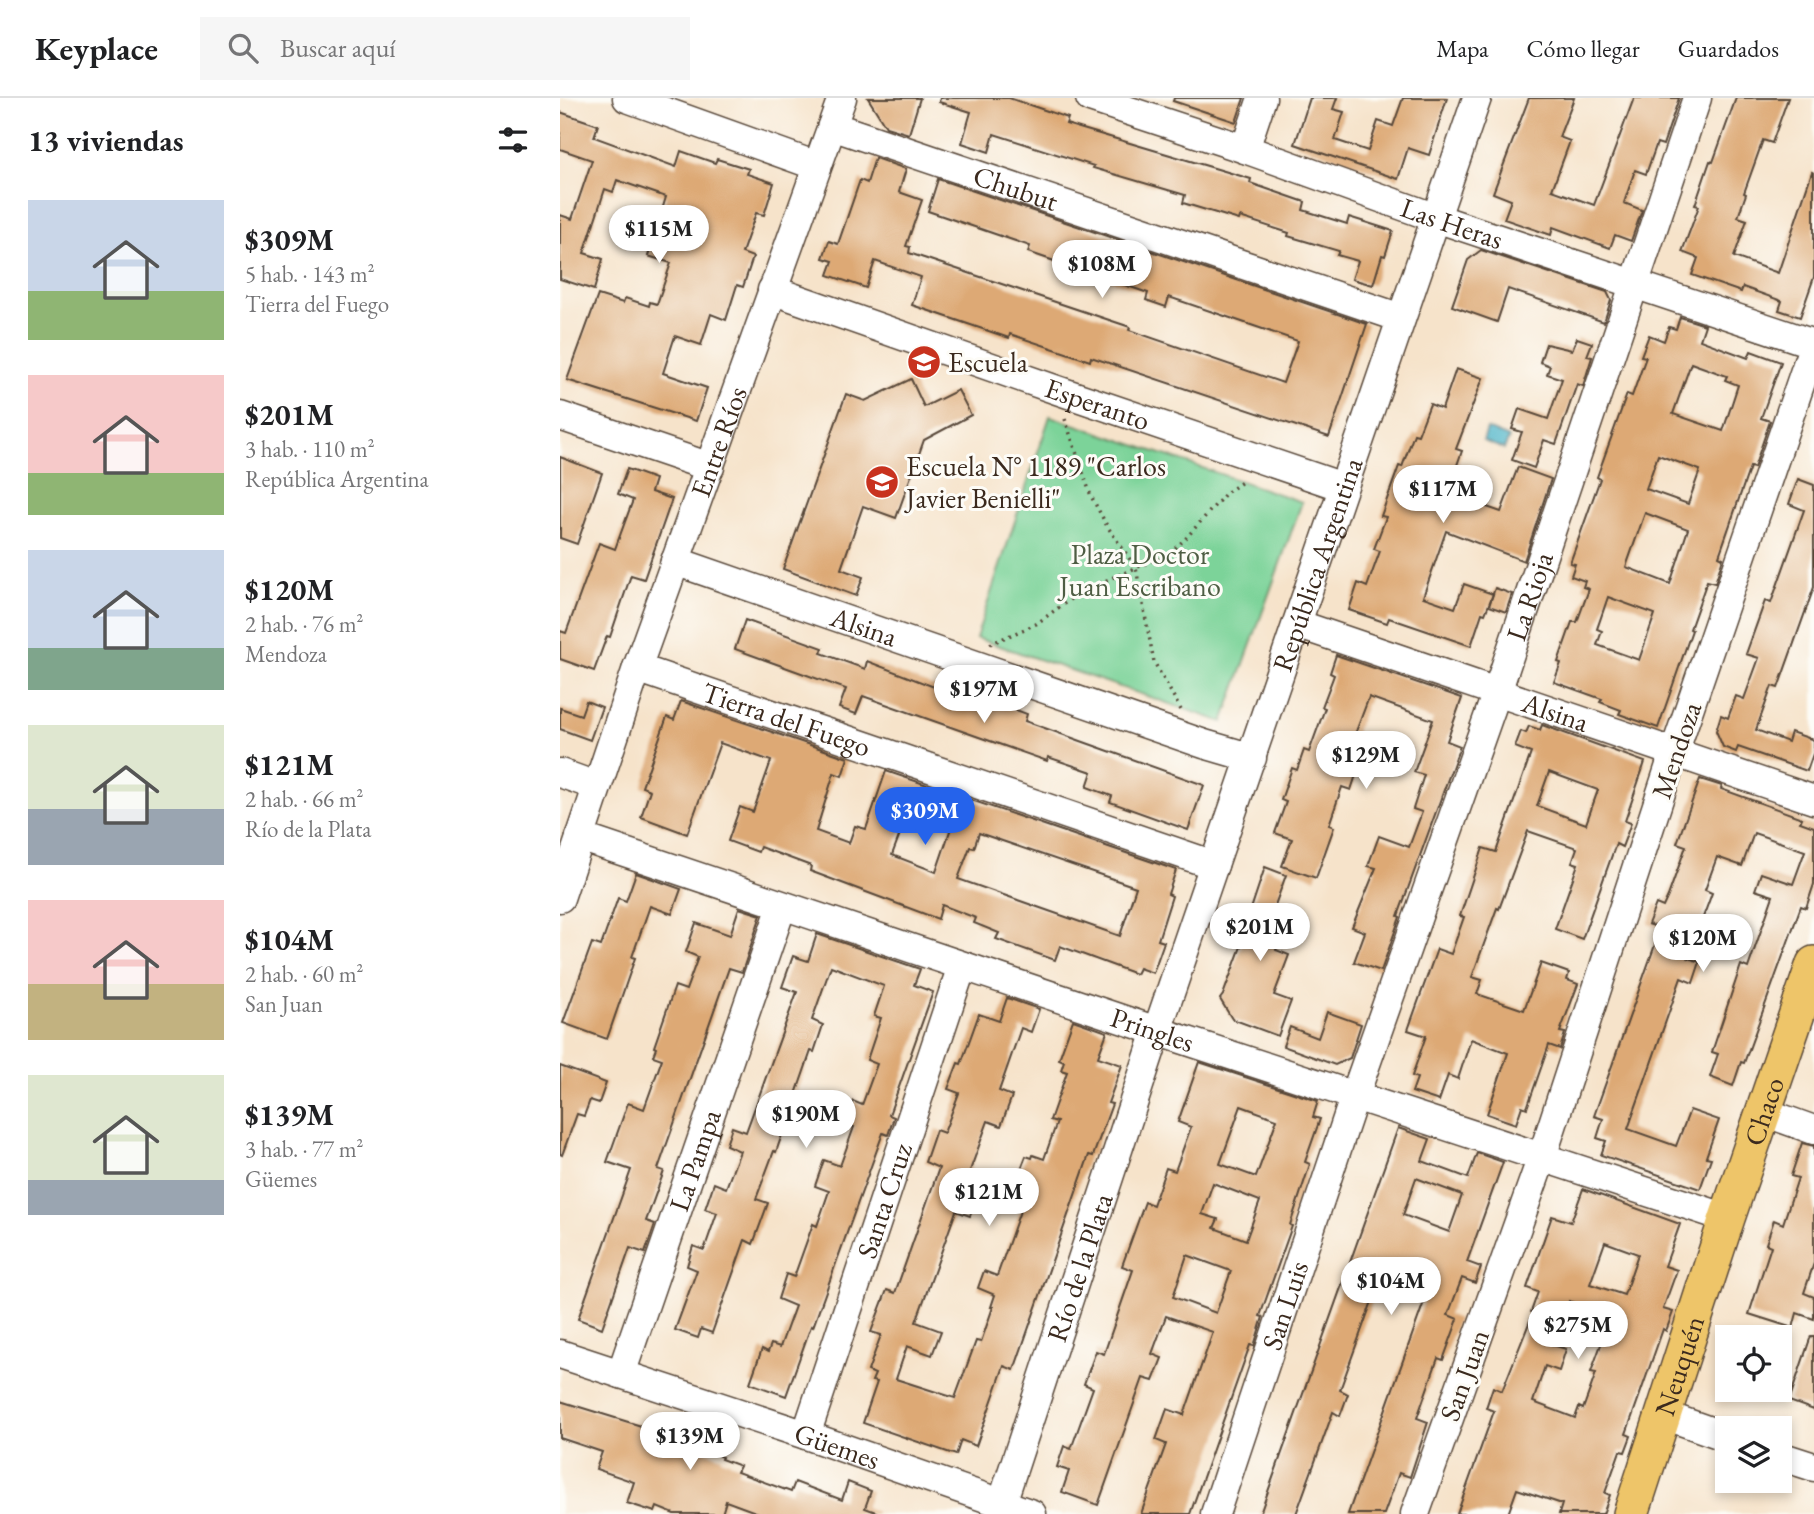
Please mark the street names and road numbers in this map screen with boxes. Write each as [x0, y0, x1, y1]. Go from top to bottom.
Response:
street label: Chubut [969, 157, 1063, 219]
street label: Las Heras [1396, 189, 1508, 257]
street label: Esperanto [1040, 369, 1155, 438]
street label: Entre Ríos [682, 382, 755, 502]
street label: República Argentina [1264, 452, 1371, 676]
street label: La Rioja [1498, 547, 1561, 645]
street label: Alsina [825, 598, 903, 655]
street label: Tierra del Fuego [698, 674, 875, 764]
street label: Alsina [1516, 684, 1594, 740]
street label: Mendoza [1643, 696, 1710, 803]
street label: Pringles [1106, 999, 1199, 1060]
street label: Chaco [1735, 1072, 1792, 1150]
street label: La Pampa [660, 1104, 729, 1216]
street label: Santa Cruz [848, 1138, 920, 1263]
street label: Río de la Plata [1038, 1188, 1121, 1346]
street label: San Luis [1253, 1256, 1316, 1355]
street label: Neuquén [1646, 1311, 1712, 1420]
street label: San Juan [1431, 1324, 1497, 1426]
street label: Güemes [790, 1414, 885, 1477]

